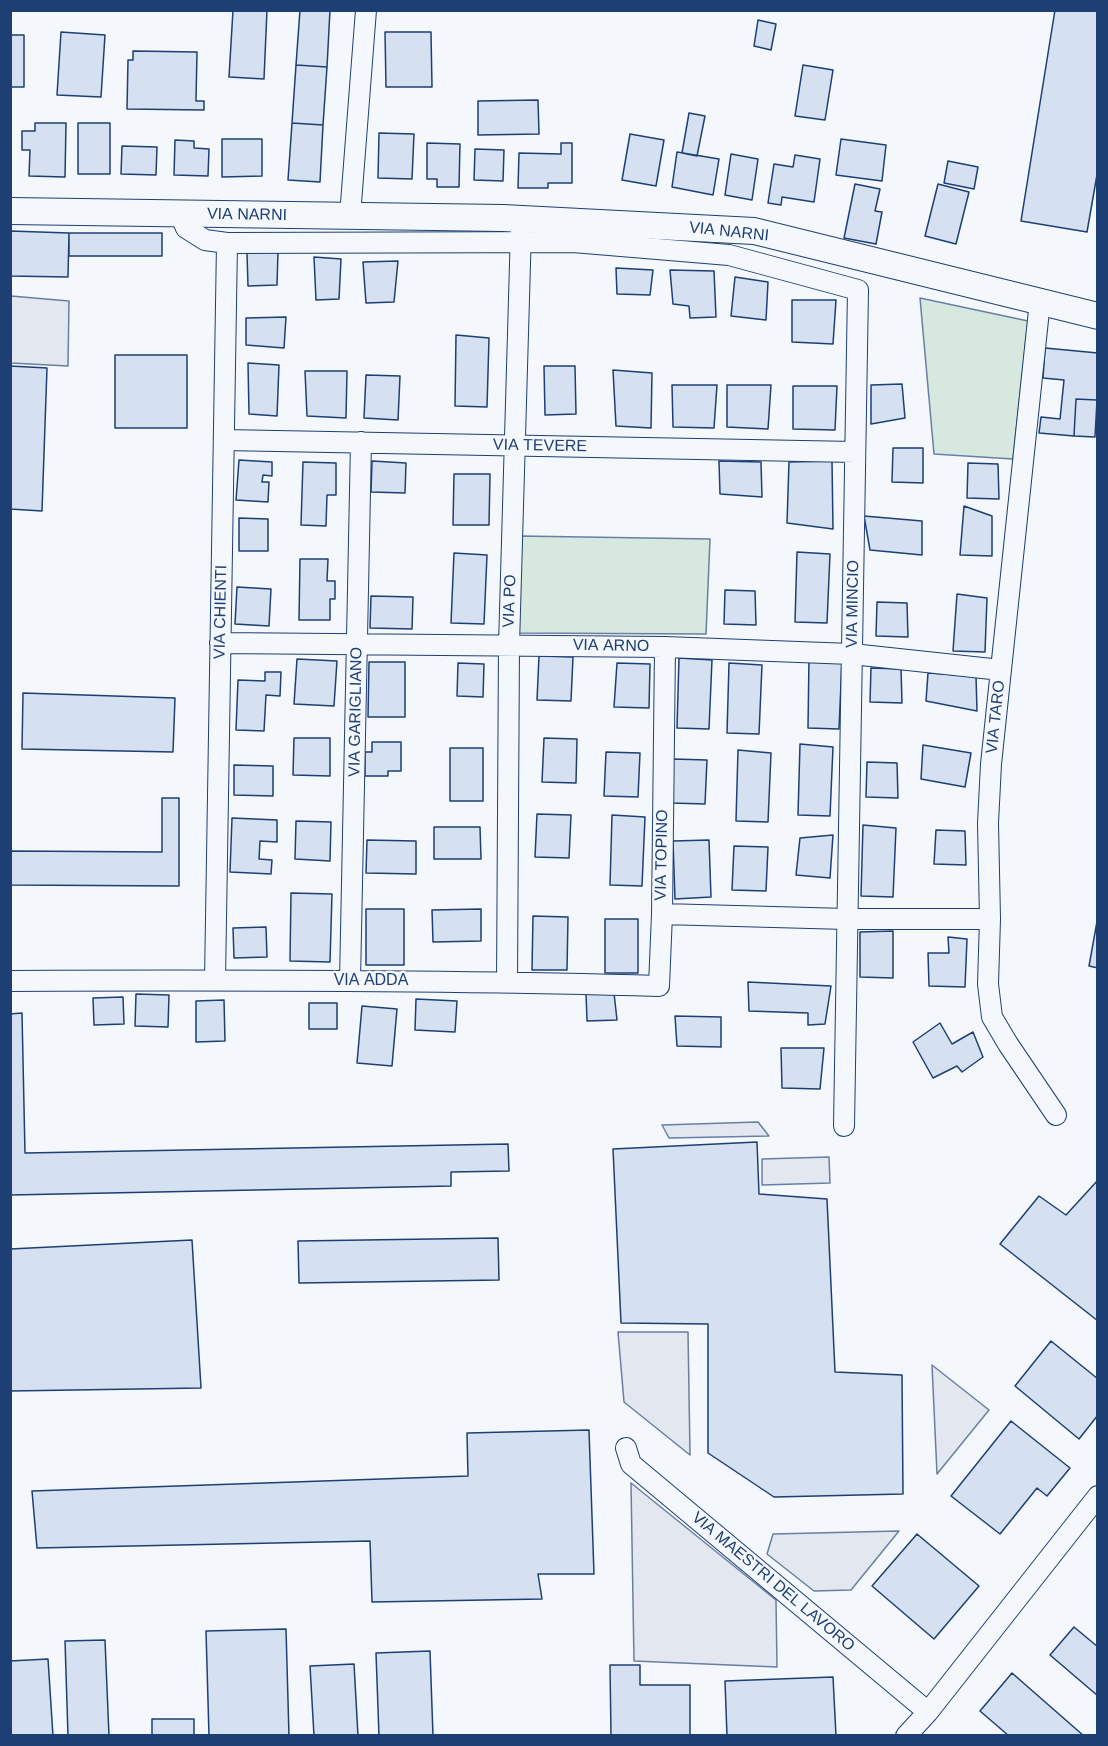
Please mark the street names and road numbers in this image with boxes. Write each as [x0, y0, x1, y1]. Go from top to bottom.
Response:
street label: VIA NARNI [207, 205, 287, 225]
street label: VIA NARNI [688, 218, 770, 246]
street label: VIA TEVERE [493, 436, 587, 456]
street label: VIA MINCIO [843, 560, 863, 648]
street label: VIA CHIENTI [211, 565, 231, 659]
street label: VIA PO [499, 574, 521, 628]
street label: VIA ARNO [573, 636, 649, 656]
street label: VIA GARIGLIANO [345, 647, 367, 777]
street label: VIA TARO [983, 679, 1009, 755]
street label: VIA TOPINO [652, 809, 672, 901]
street label: VIA ADDA [334, 971, 408, 991]
street label: VIA MAESTRI DEL LAVORO [688, 1508, 858, 1656]

